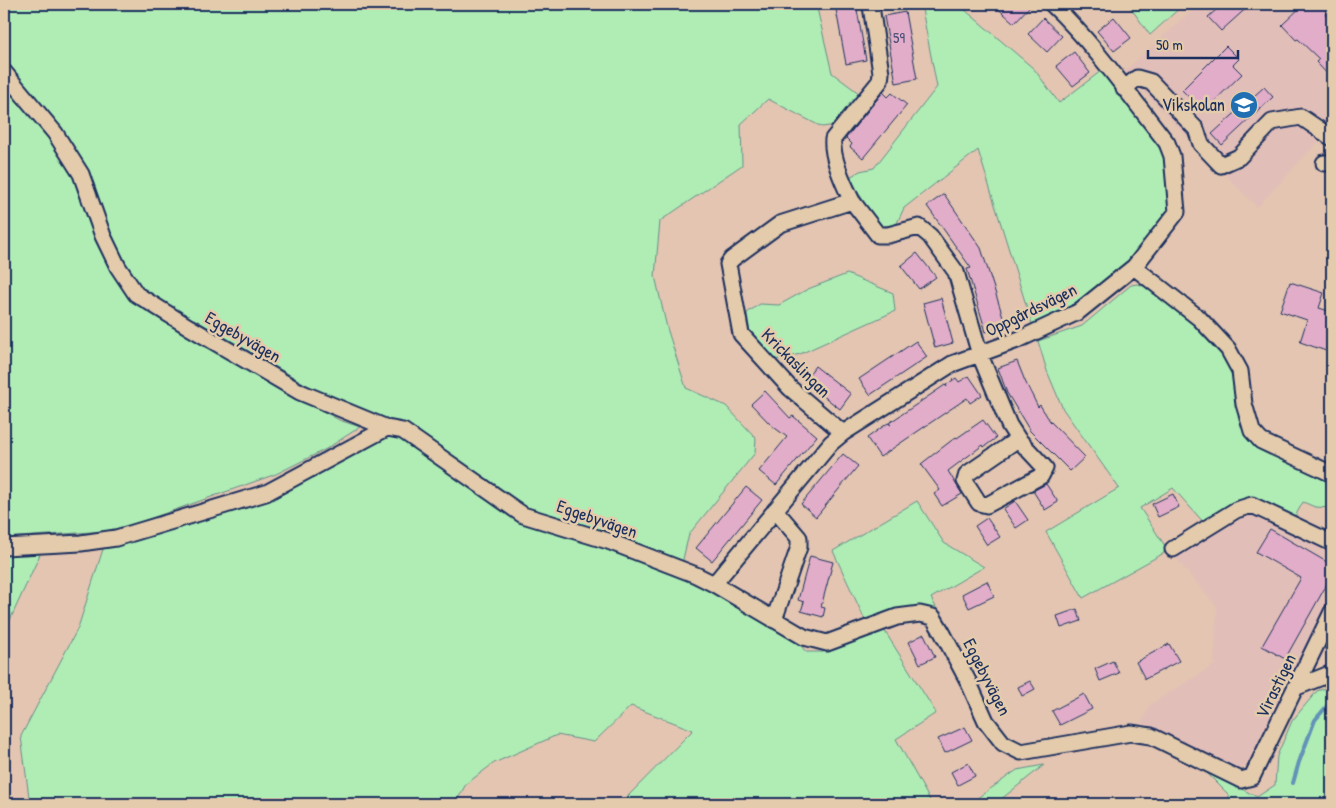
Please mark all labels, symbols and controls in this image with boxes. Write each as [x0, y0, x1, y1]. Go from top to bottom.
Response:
house number: 59 [893, 27, 905, 48]
scale bar [1148, 28, 1238, 60]
text: 50 m [1156, 34, 1183, 55]
school or university icon: Vikskolan [1229, 90, 1259, 120]
place label: Vikskolan [1162, 92, 1225, 117]
street label: Oppgårdsvägen [981, 277, 1081, 342]
street label: Eggebyvägen [201, 305, 286, 368]
street label: Krickaslingan [756, 322, 837, 403]
street label: Eggebyvägen [553, 493, 641, 544]
street label: Eggebyvägen [957, 634, 1018, 720]
street label: Virastigen [1249, 649, 1302, 722]

